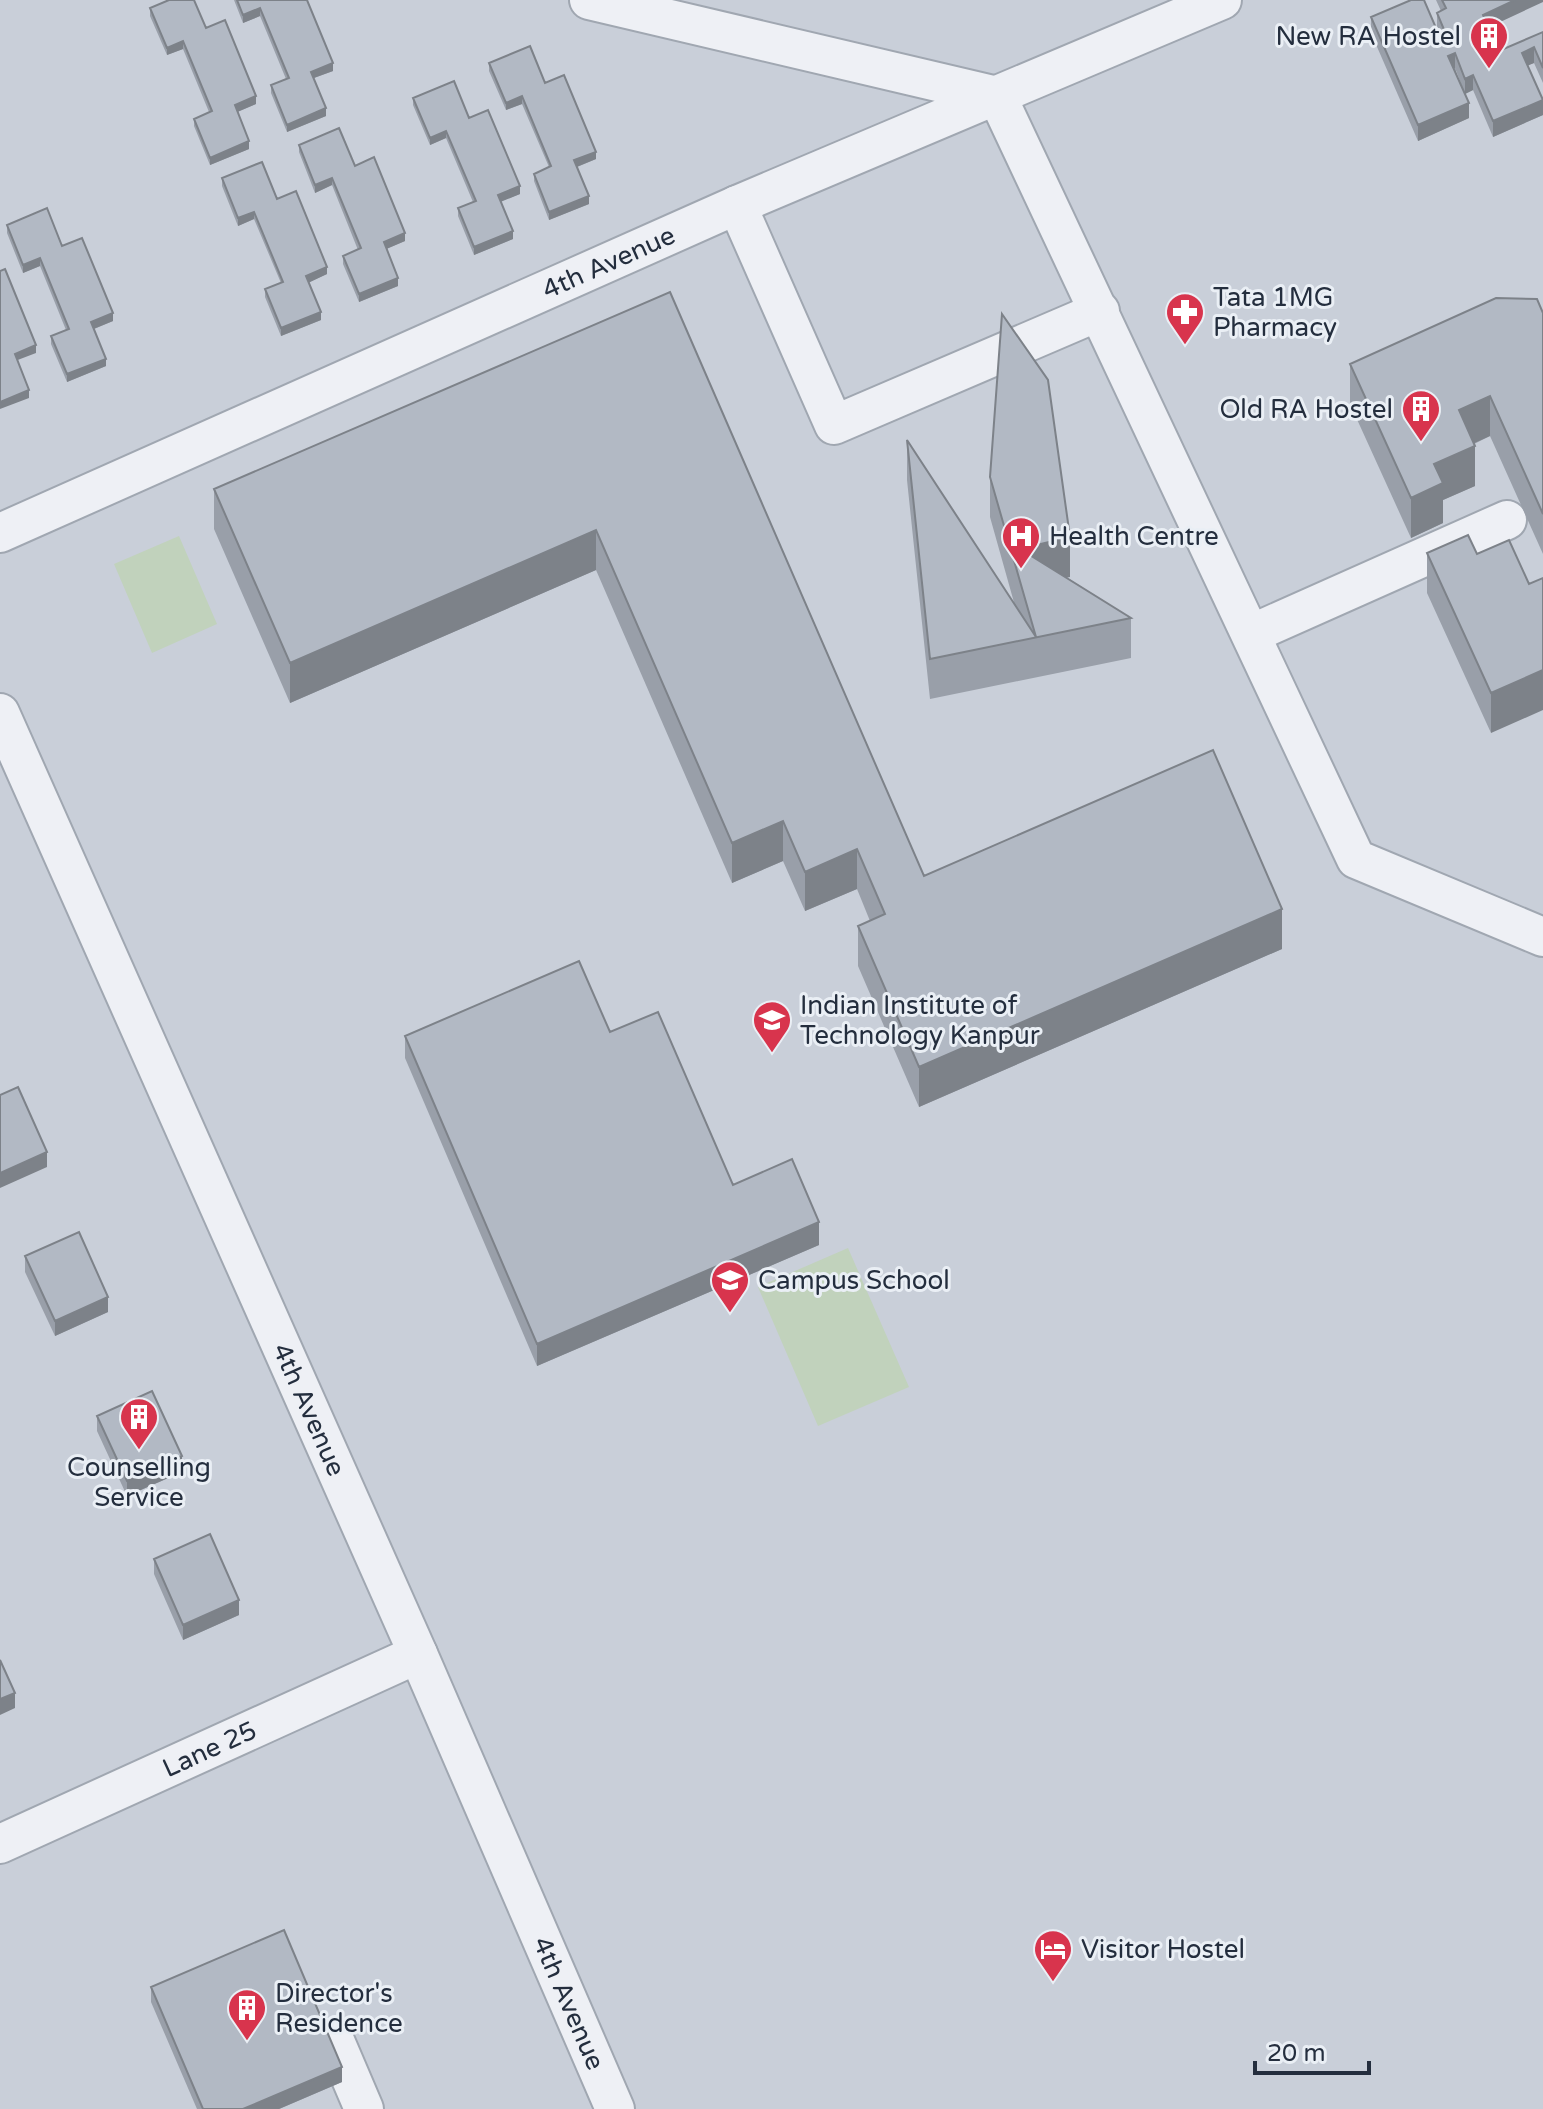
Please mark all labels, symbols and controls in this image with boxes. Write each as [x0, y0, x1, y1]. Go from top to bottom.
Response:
building icon: New RA Hostel [1468, 15, 1510, 70]
place label: New RA Hostel [1275, 21, 1461, 52]
street label: 4th Avenue [538, 220, 680, 306]
place label: Tata 1MG Pharmacy [1213, 282, 1337, 343]
pharmacy icon: Tata 1MG Pharmacy [1164, 291, 1206, 346]
building icon: Old RA Hostel [1400, 388, 1442, 443]
place label: Old RA Hostel [1219, 394, 1393, 425]
hospital icon: Health Centre [1000, 515, 1042, 570]
place label: Health Centre [1049, 521, 1219, 552]
place label: Indian Institute of Technology Kanpur [800, 990, 1040, 1051]
school or university icon: Indian Institute of Technology Kanpur [751, 999, 793, 1054]
school or university icon: Campus School [709, 1259, 751, 1314]
place label: Campus School [758, 1265, 950, 1296]
street label: 4th Avenue [266, 1338, 352, 1481]
building icon: Counselling Service [118, 1396, 160, 1451]
place label: Counselling Service [67, 1452, 211, 1513]
street label: Lane 25 [158, 1715, 261, 1784]
hotel icon: Visitor Hostel [1032, 1928, 1074, 1983]
street label: 4th Avenue [526, 1932, 611, 2075]
place label: Visitor Hostel [1081, 1934, 1245, 1965]
place label: Director's Residence [275, 1978, 403, 2039]
building icon: Director's Residence [226, 1987, 268, 2042]
scale bar [1255, 2025, 1369, 2075]
text: 20 m [1267, 2039, 1325, 2068]

